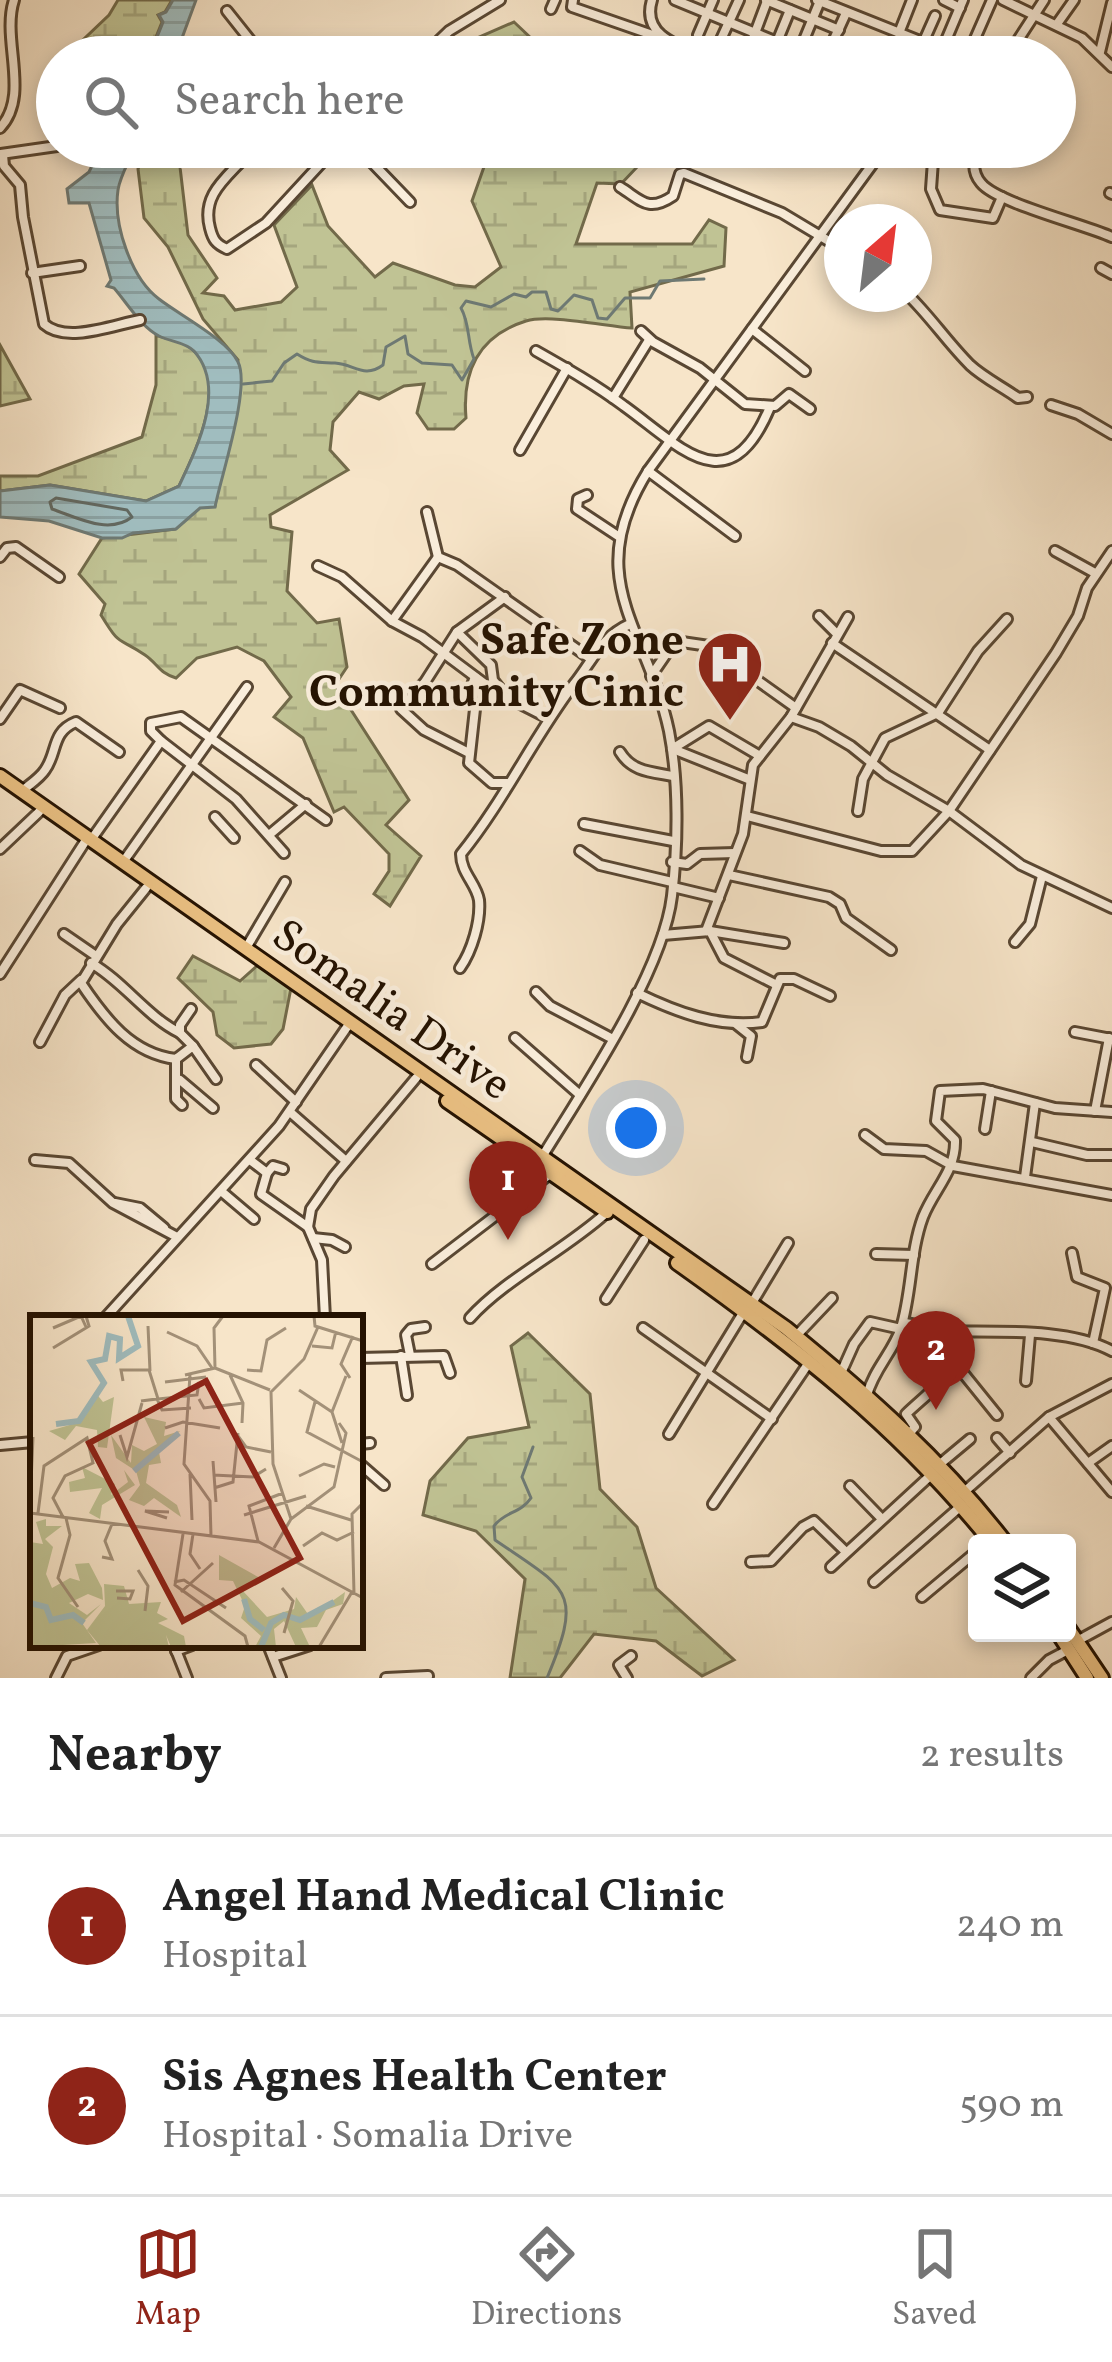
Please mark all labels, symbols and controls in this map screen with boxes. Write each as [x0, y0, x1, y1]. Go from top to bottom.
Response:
search box [36, 36, 1076, 168]
icon: search [78, 69, 144, 135]
text: Search here [174, 71, 405, 134]
north arrow [824, 204, 932, 312]
place label: Safe Zone Community Cinic [309, 611, 684, 726]
hospital icon: Safe Zone Community Cinic [695, 629, 765, 723]
street label: Somalia Drive [258, 906, 523, 1118]
your location [606, 1098, 666, 1158]
pin: 1 [469, 1141, 547, 1240]
pin: 2 [897, 1311, 975, 1410]
inset map [30, 1315, 363, 1648]
map controls [968, 1534, 1076, 1642]
button: layers [968, 1534, 1076, 1642]
text: Nearby [48, 1721, 222, 1792]
text: 2 results [920, 1729, 1064, 1783]
text: Angel Hand Medical Clinic [162, 1867, 724, 1930]
text: 1 [79, 1899, 95, 1953]
text: 240 m [956, 1899, 1064, 1953]
text: Hospital [162, 1930, 308, 1984]
text: Sis Agnes Health Center [162, 2047, 667, 2110]
text: 2 [77, 2079, 97, 2133]
text: 590 m [959, 2079, 1064, 2133]
text: Hospital · Somalia Drive [162, 2110, 573, 2164]
tab: Map [135, 2221, 201, 2339]
tab: Directions [471, 2221, 622, 2339]
tab: Saved [892, 2221, 977, 2339]

